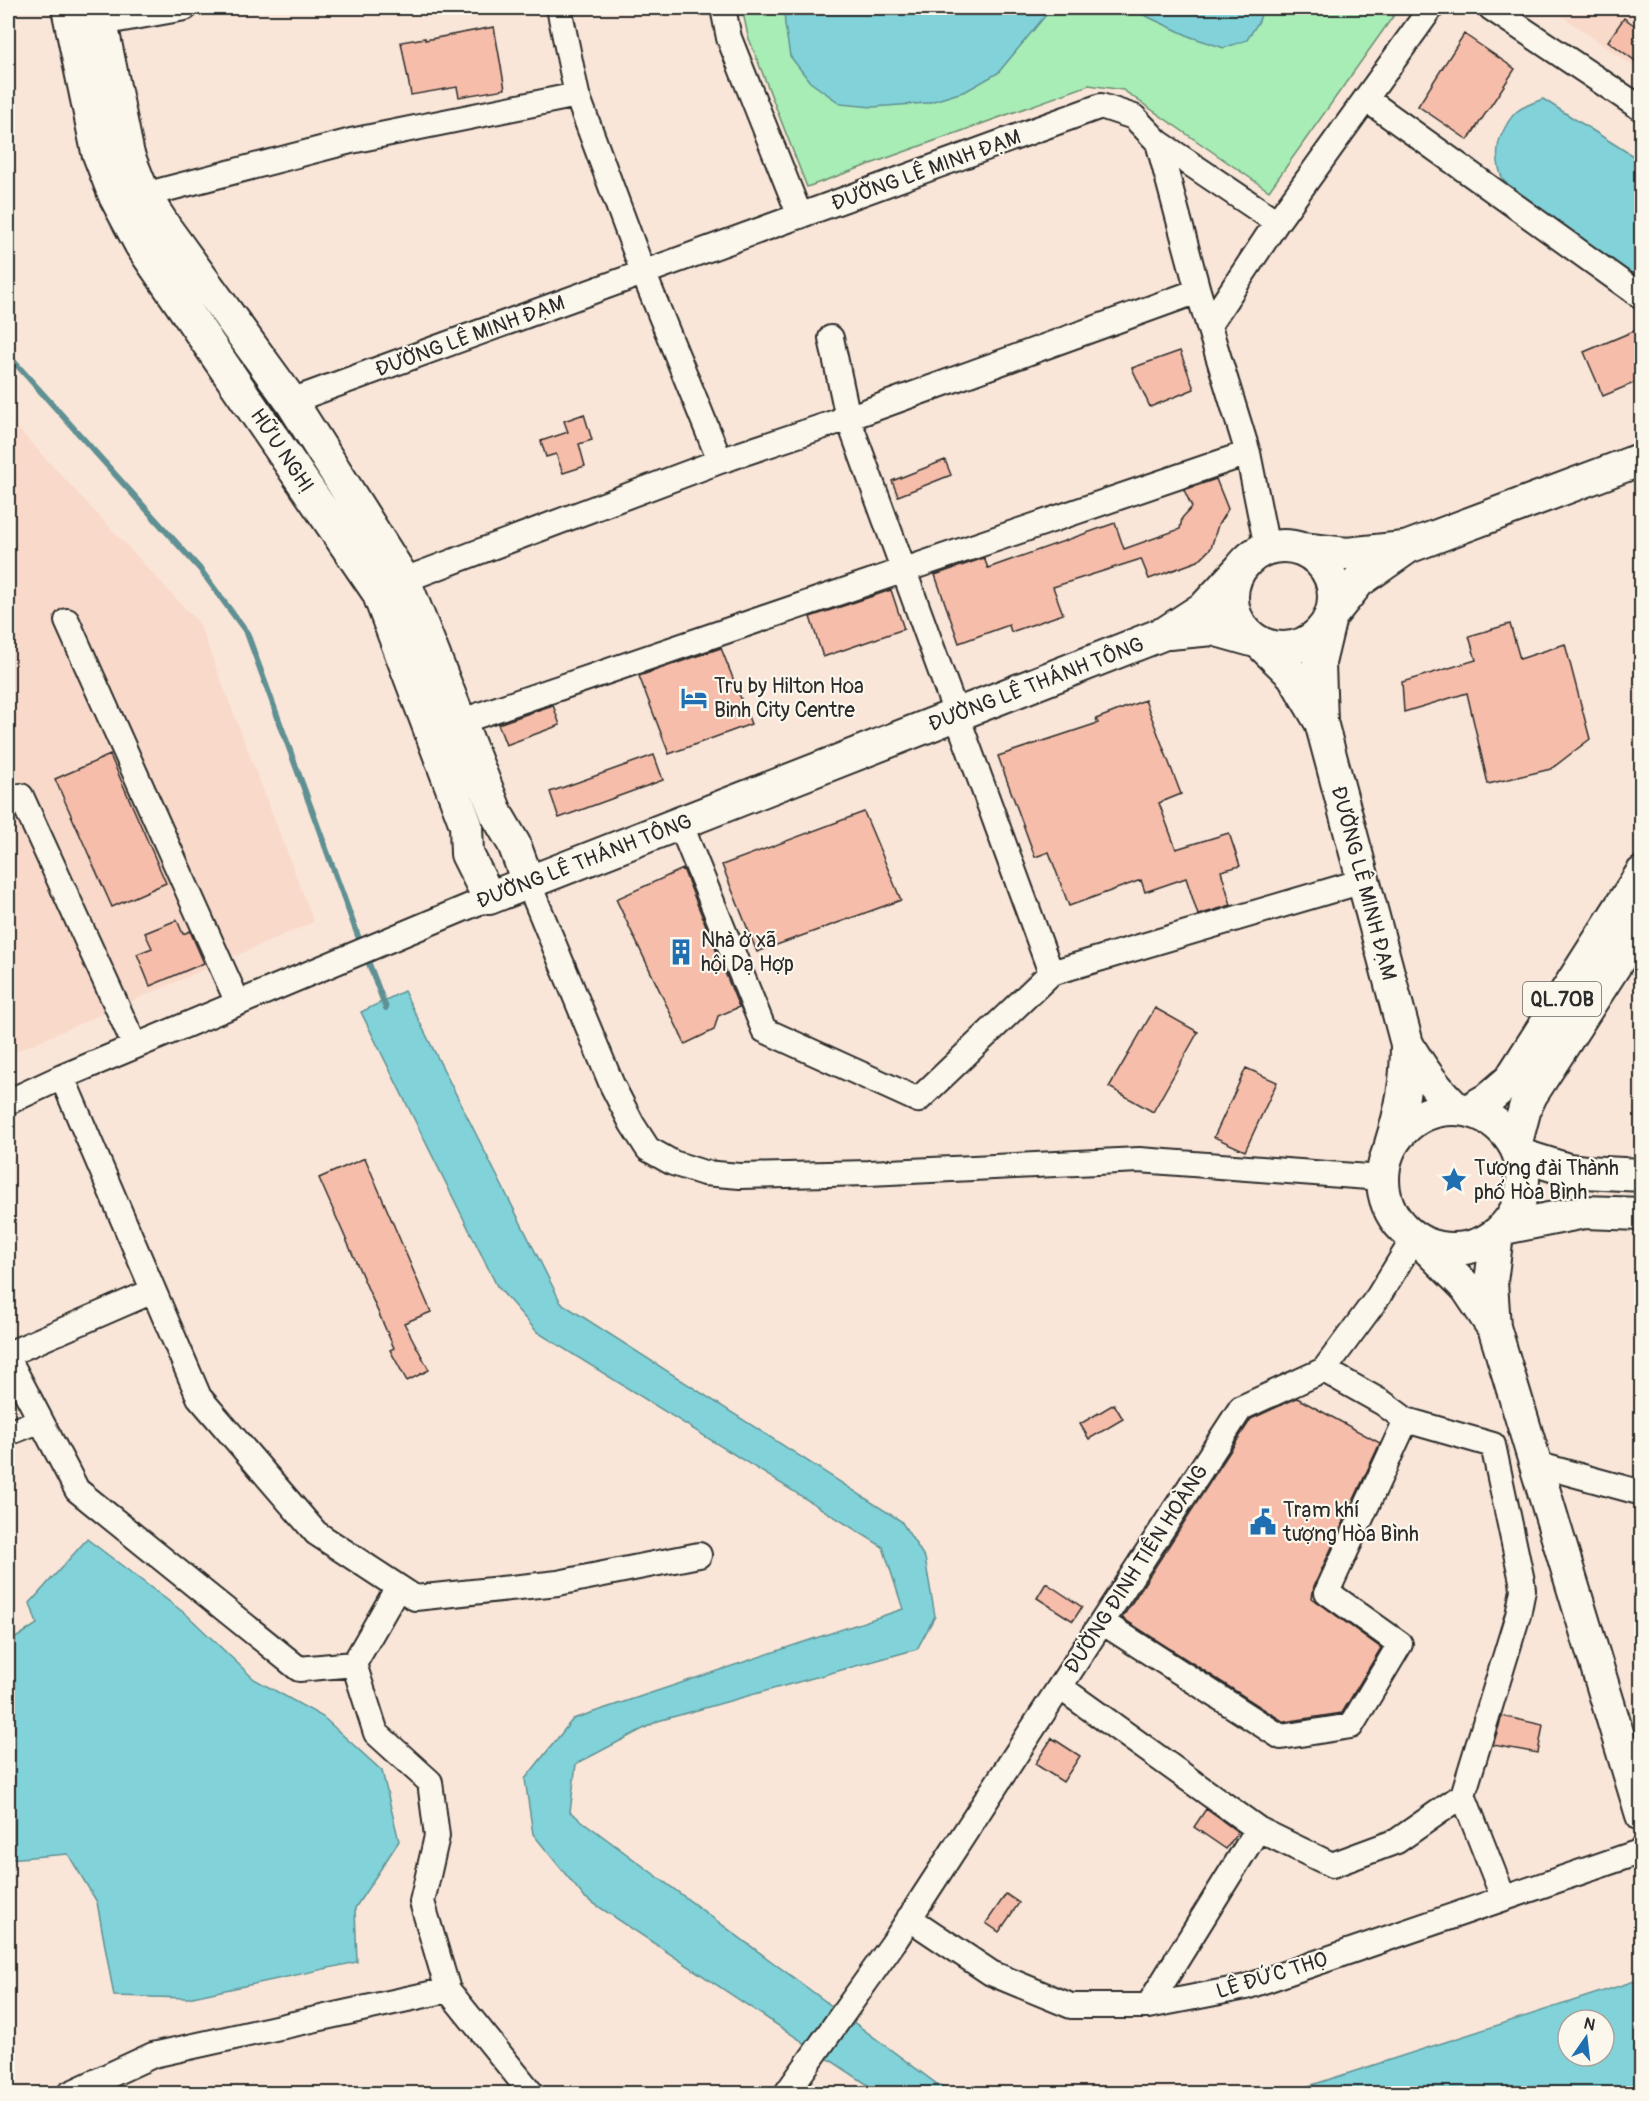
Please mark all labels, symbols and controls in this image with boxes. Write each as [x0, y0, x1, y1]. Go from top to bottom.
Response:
street label: ĐƯỜNG LÊ MINH ĐẠM [827, 123, 1025, 217]
street label: ĐƯỜNG LÊ MINH ĐẠM [371, 289, 569, 383]
street label: HỮU NGHỊ [244, 403, 319, 497]
street label: ĐƯỜNG LÊ THÁNH TÔNG [924, 630, 1148, 738]
place label: Tru by Hilton Hoa Binh City Centre [714, 673, 864, 724]
hotel icon: Tru by Hilton Hoa Binh City Centre [679, 683, 709, 713]
street label: ĐƯỜNG LÊ MINH ĐẠM [1325, 783, 1403, 983]
street label: ĐƯỜNG LÊ THÁNH TÔNG [472, 807, 696, 915]
place label: Nhà ở xã hội Dạ Hợp [701, 927, 794, 978]
building icon: Nhà ở xã hội Dạ Hợp [666, 937, 696, 967]
road number: QL.70B [1523, 982, 1601, 1016]
place label: Tượng đài Thành phố Hòa Bình [1474, 1155, 1619, 1206]
place icon: Tượng đài Thành phố Hòa Bình [1439, 1165, 1469, 1195]
street label: ĐƯỜNG ĐINH TIÊN HOÀNG [1058, 1459, 1214, 1679]
place label: Trạm khí tượng Hòa Bình [1282, 1497, 1419, 1548]
public building icon: Trạm khí tượng Hòa Bình [1248, 1507, 1278, 1537]
street label: LÊ ĐỨC THỌ [1213, 1945, 1331, 2005]
north arrow [1556, 2008, 1616, 2068]
text: N [1582, 2013, 1597, 2035]

